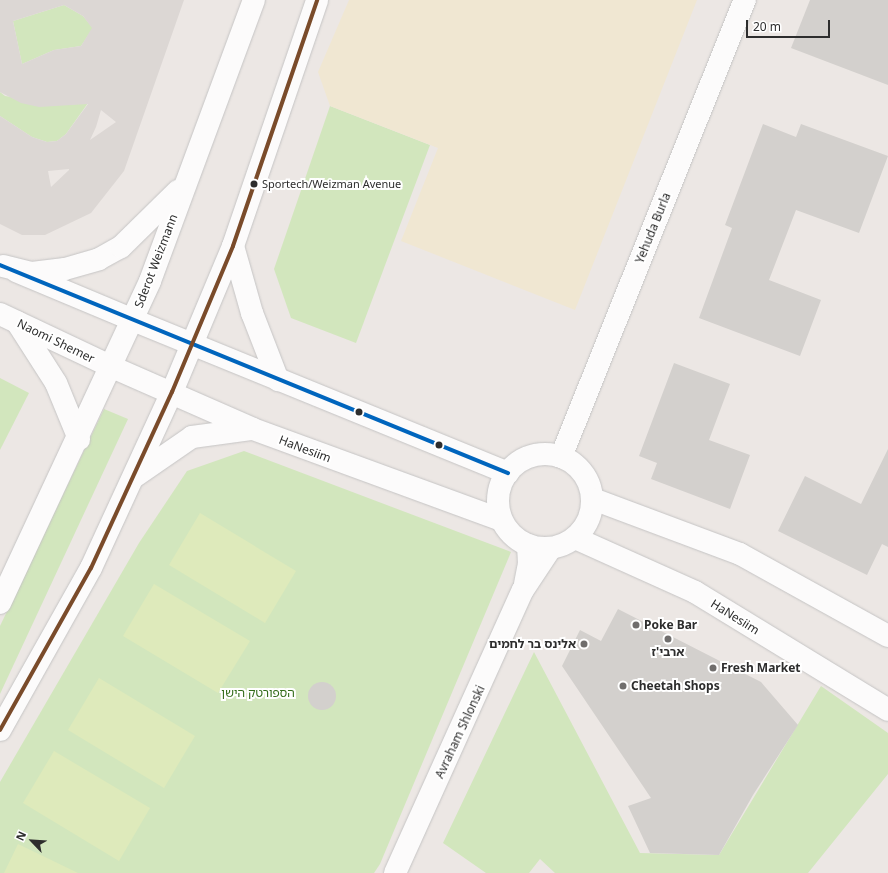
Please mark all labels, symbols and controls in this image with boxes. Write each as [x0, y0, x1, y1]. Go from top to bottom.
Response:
scale bar [748, 12, 832, 38]
text: 20 m [753, 18, 781, 35]
place label: Sportech/Weizman Avenue [262, 177, 401, 191]
marker: Sportech/Weizman Avenue [249, 179, 259, 189]
street label: Yehuda Burla [632, 191, 674, 265]
street label: Sderot Weizmann [131, 212, 181, 310]
street label: Naomi Shemer [15, 316, 97, 366]
unlabelled marker [354, 407, 364, 417]
street label: HaNesiim [277, 432, 333, 466]
unlabelled marker [434, 440, 444, 450]
street label: HaNesiim [708, 596, 762, 638]
place label: Poke Bar [644, 618, 697, 632]
marker: Poke Bar [631, 620, 641, 630]
marker: ארבי'ז [663, 634, 673, 644]
place label: אלינס בר לחמים [489, 637, 576, 651]
marker: אלינס בר לחמים [579, 639, 589, 649]
place label: ארבי'ז [652, 645, 684, 659]
place label: Fresh Market [721, 661, 800, 675]
marker: Fresh Market [708, 663, 718, 673]
place label: Cheetah Shops [631, 679, 720, 693]
marker: Cheetah Shops [618, 681, 628, 691]
street label: Avraham Shlonski [432, 683, 488, 781]
park label: הספורטק הישן [221, 686, 295, 700]
north arrow [12, 821, 52, 861]
text: N [12, 828, 29, 843]

